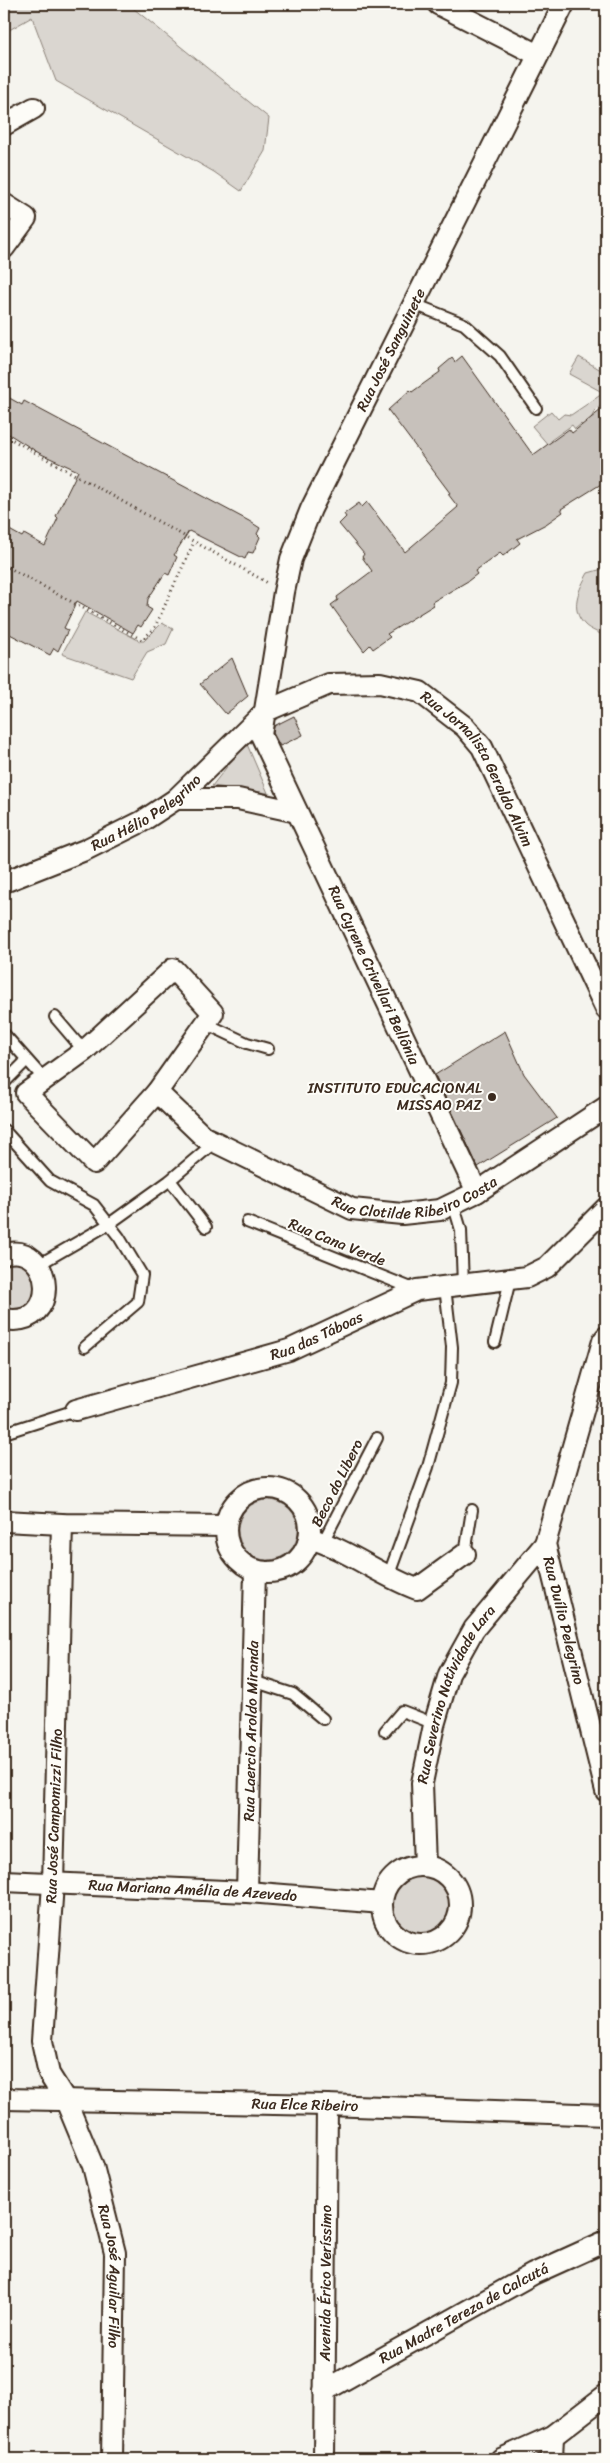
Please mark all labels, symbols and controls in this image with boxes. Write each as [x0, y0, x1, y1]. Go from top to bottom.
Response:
street label: Rua José Sanguinete [349, 283, 433, 416]
street label: Rua Jornalista Geraldo Alvim [415, 684, 541, 851]
street label: Rua Hélio Pelegrino [86, 767, 208, 858]
street label: Rua Cyrene Crivellari Bellônia [321, 881, 427, 1070]
place label: INSTITUTO EDUCACIONAL MISSAO PAZ [307, 1075, 482, 1118]
marker: INSTITUTO EDUCACIONAL MISSAO PAZ [486, 1091, 498, 1103]
street label: Rua Clotilde Ribeiro Costa [327, 1169, 503, 1227]
street label: Rua Cana Verde [284, 1211, 390, 1273]
street label: Rua das Táboas [267, 1304, 367, 1368]
street label: Beco do Libero [304, 1434, 371, 1532]
street label: Rua Duílio Pelegrino [536, 1554, 592, 1688]
street label: Rua Severino Natividade Lara [409, 1599, 502, 1786]
street label: Rua Laercio Aroldo Miranda [236, 1640, 266, 1822]
street label: Rua José Campomizzi Filho [38, 1728, 70, 1904]
street label: Rua Mariana Amélia de Azevedo [88, 1872, 299, 1909]
street label: Rua Elce Ribeiro [251, 2091, 359, 2119]
street label: Rua José Aguilar Filho [90, 2201, 128, 2349]
street label: Avenida Érico Veríssimo [312, 2204, 339, 2362]
street label: Rua Madre Tereza de Calcutá [374, 2255, 553, 2371]

